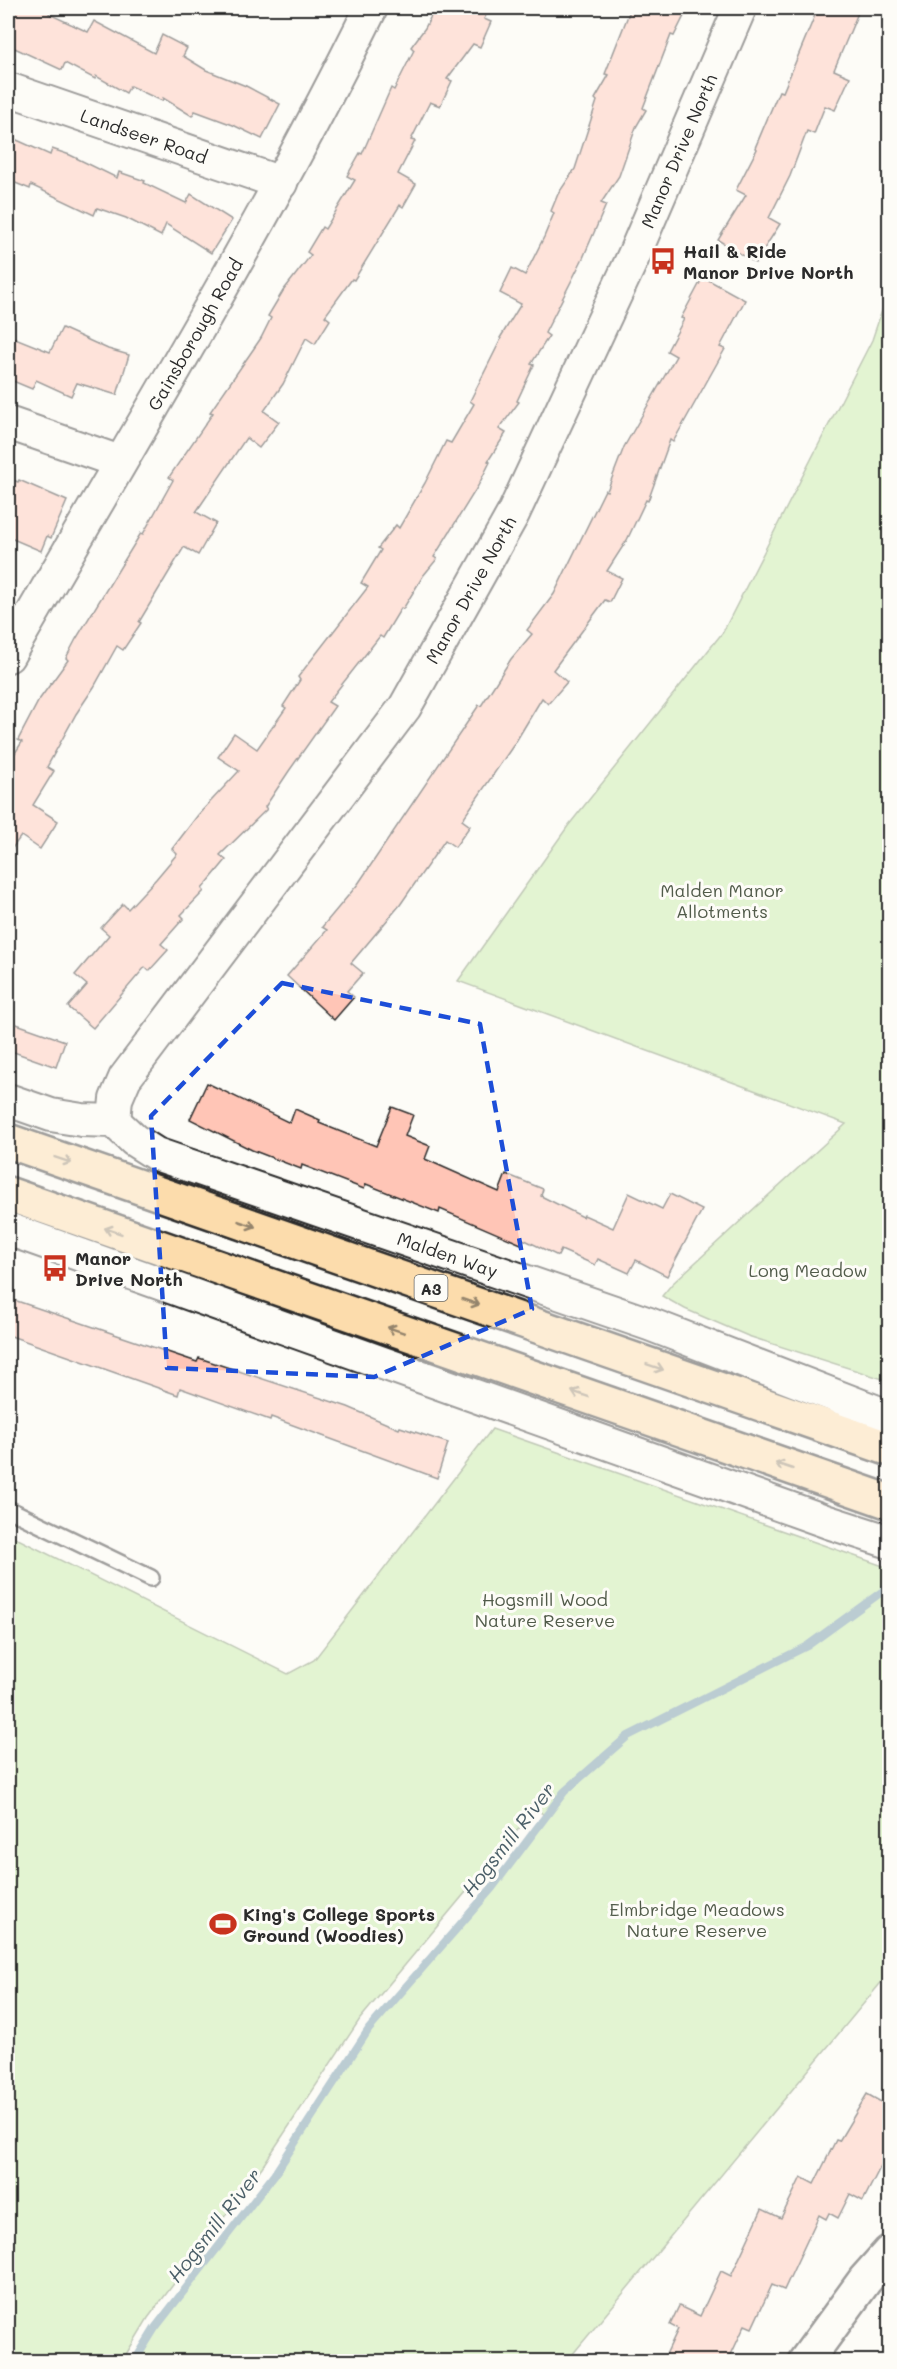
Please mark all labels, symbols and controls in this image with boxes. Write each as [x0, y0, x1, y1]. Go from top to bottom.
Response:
street label: Manor Drive North [635, 70, 722, 232]
street label: Landseer Road [77, 103, 211, 169]
place label: Hail & Ride Manor Drive North [683, 239, 853, 284]
bus stop icon: Hail & Ride Manor Drive North [648, 246, 678, 276]
street label: Gainsborough Road [142, 254, 248, 415]
street label: Manor Drive North [420, 512, 521, 668]
park label: Malden Manor Allotments [660, 878, 784, 923]
one-way arrow [53, 1156, 72, 1167]
one-way arrow [237, 1220, 256, 1231]
one-way arrow [104, 1225, 123, 1236]
street label: Malden Way [394, 1226, 501, 1283]
place label: Manor Drive North [75, 1246, 183, 1291]
bus stop icon: Manor Drive North [40, 1253, 70, 1283]
park label: Long Meadow [748, 1258, 868, 1282]
road number: A3 [414, 1275, 448, 1301]
one-way arrow [461, 1298, 480, 1309]
one-way arrow [387, 1324, 406, 1335]
one-way arrow [645, 1362, 664, 1373]
one-way arrow [571, 1388, 590, 1399]
one-way arrow [775, 1459, 794, 1470]
park label: Hogsmill Wood Nature Reserve [475, 1587, 615, 1632]
water label: Hogsmill River [455, 1777, 561, 1901]
park label: Elmbridge Meadows Nature Reserve [609, 1897, 785, 1942]
place label: King's College Sports Ground (Woodies) [243, 1902, 435, 1947]
sports icon: King's College Sports Ground (Woodies) [208, 1909, 238, 1939]
water label: Hogsmill River [161, 2163, 267, 2287]

